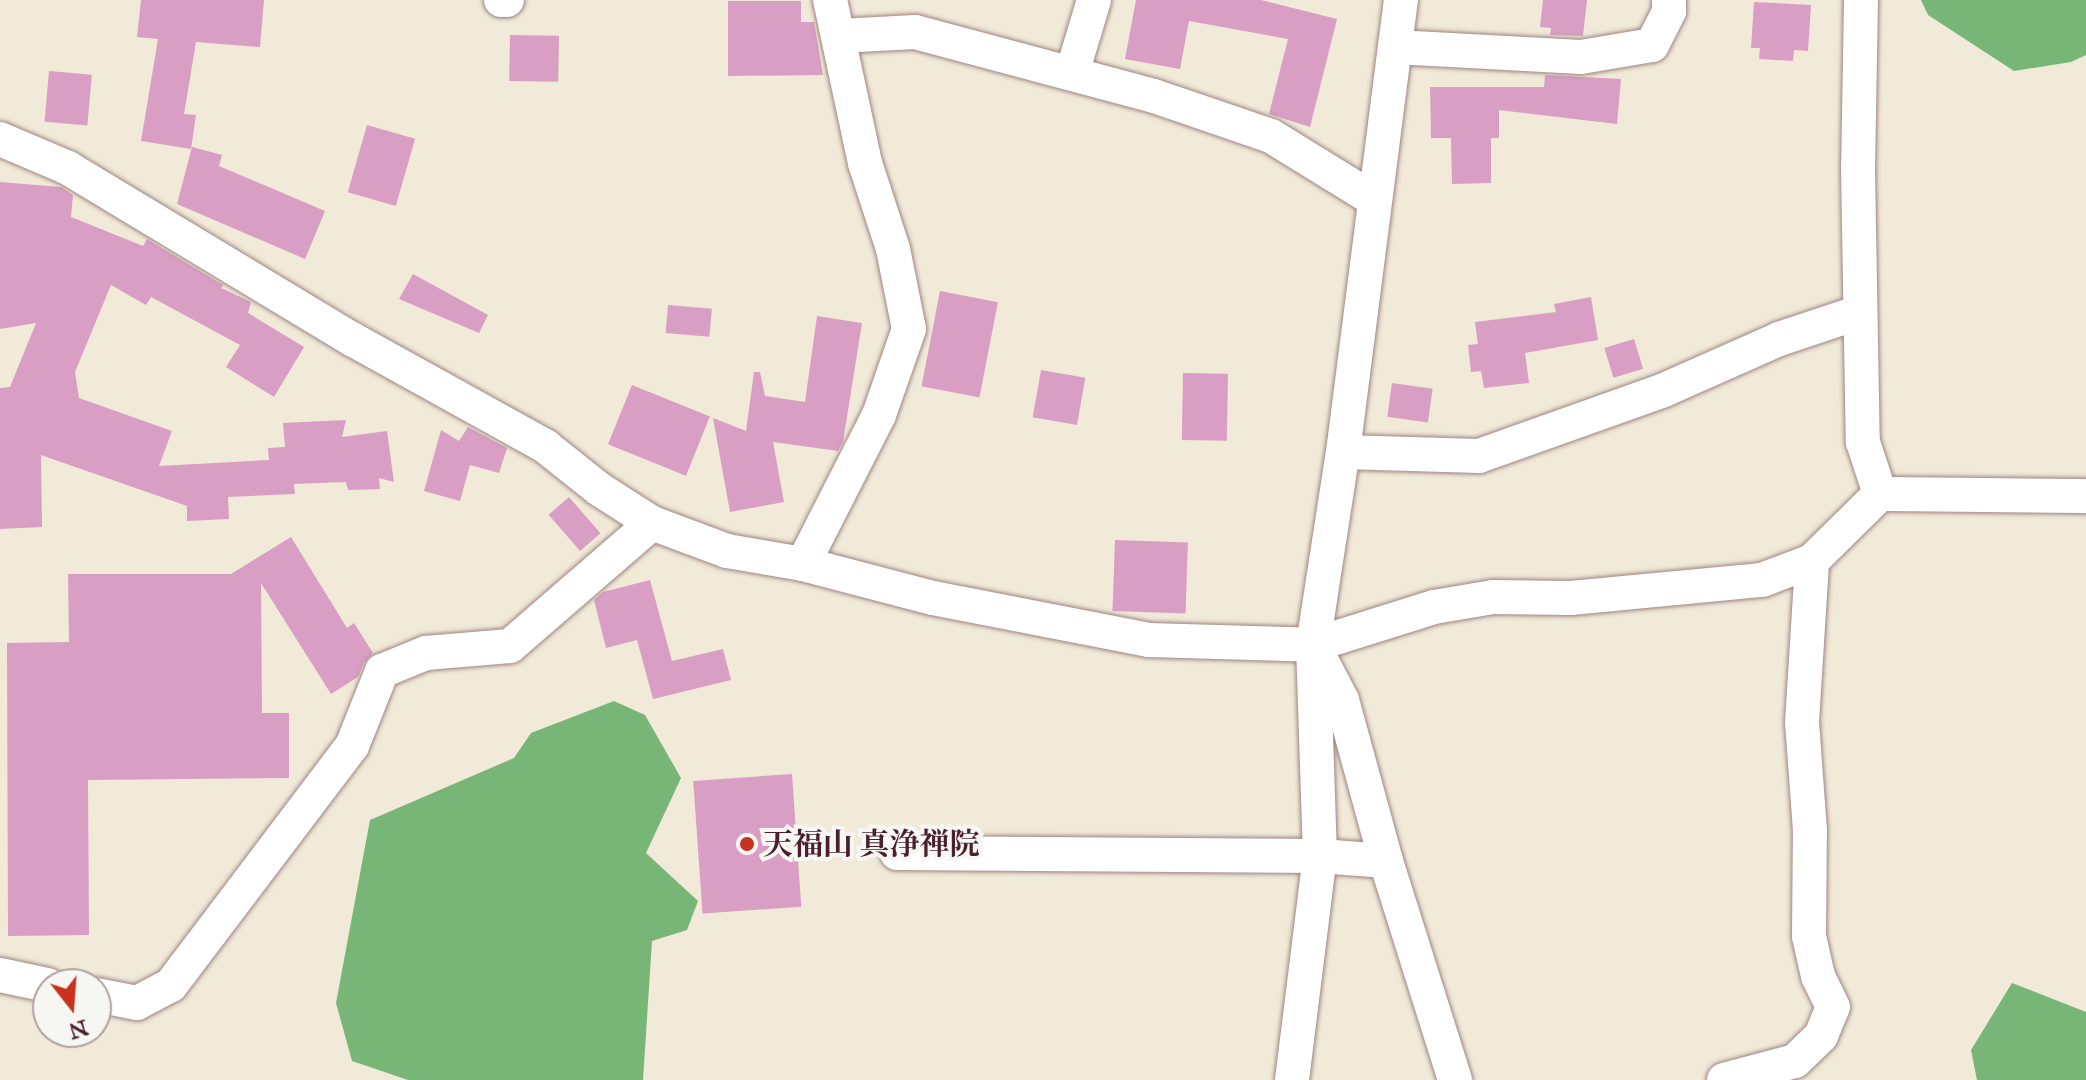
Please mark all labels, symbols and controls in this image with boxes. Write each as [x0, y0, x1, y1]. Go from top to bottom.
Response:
place label: 天福山 真浄禅院 [763, 826, 979, 862]
marker: 天福山 真浄禅院 [738, 835, 756, 853]
north arrow [32, 968, 112, 1048]
text: N [66, 1014, 91, 1045]

